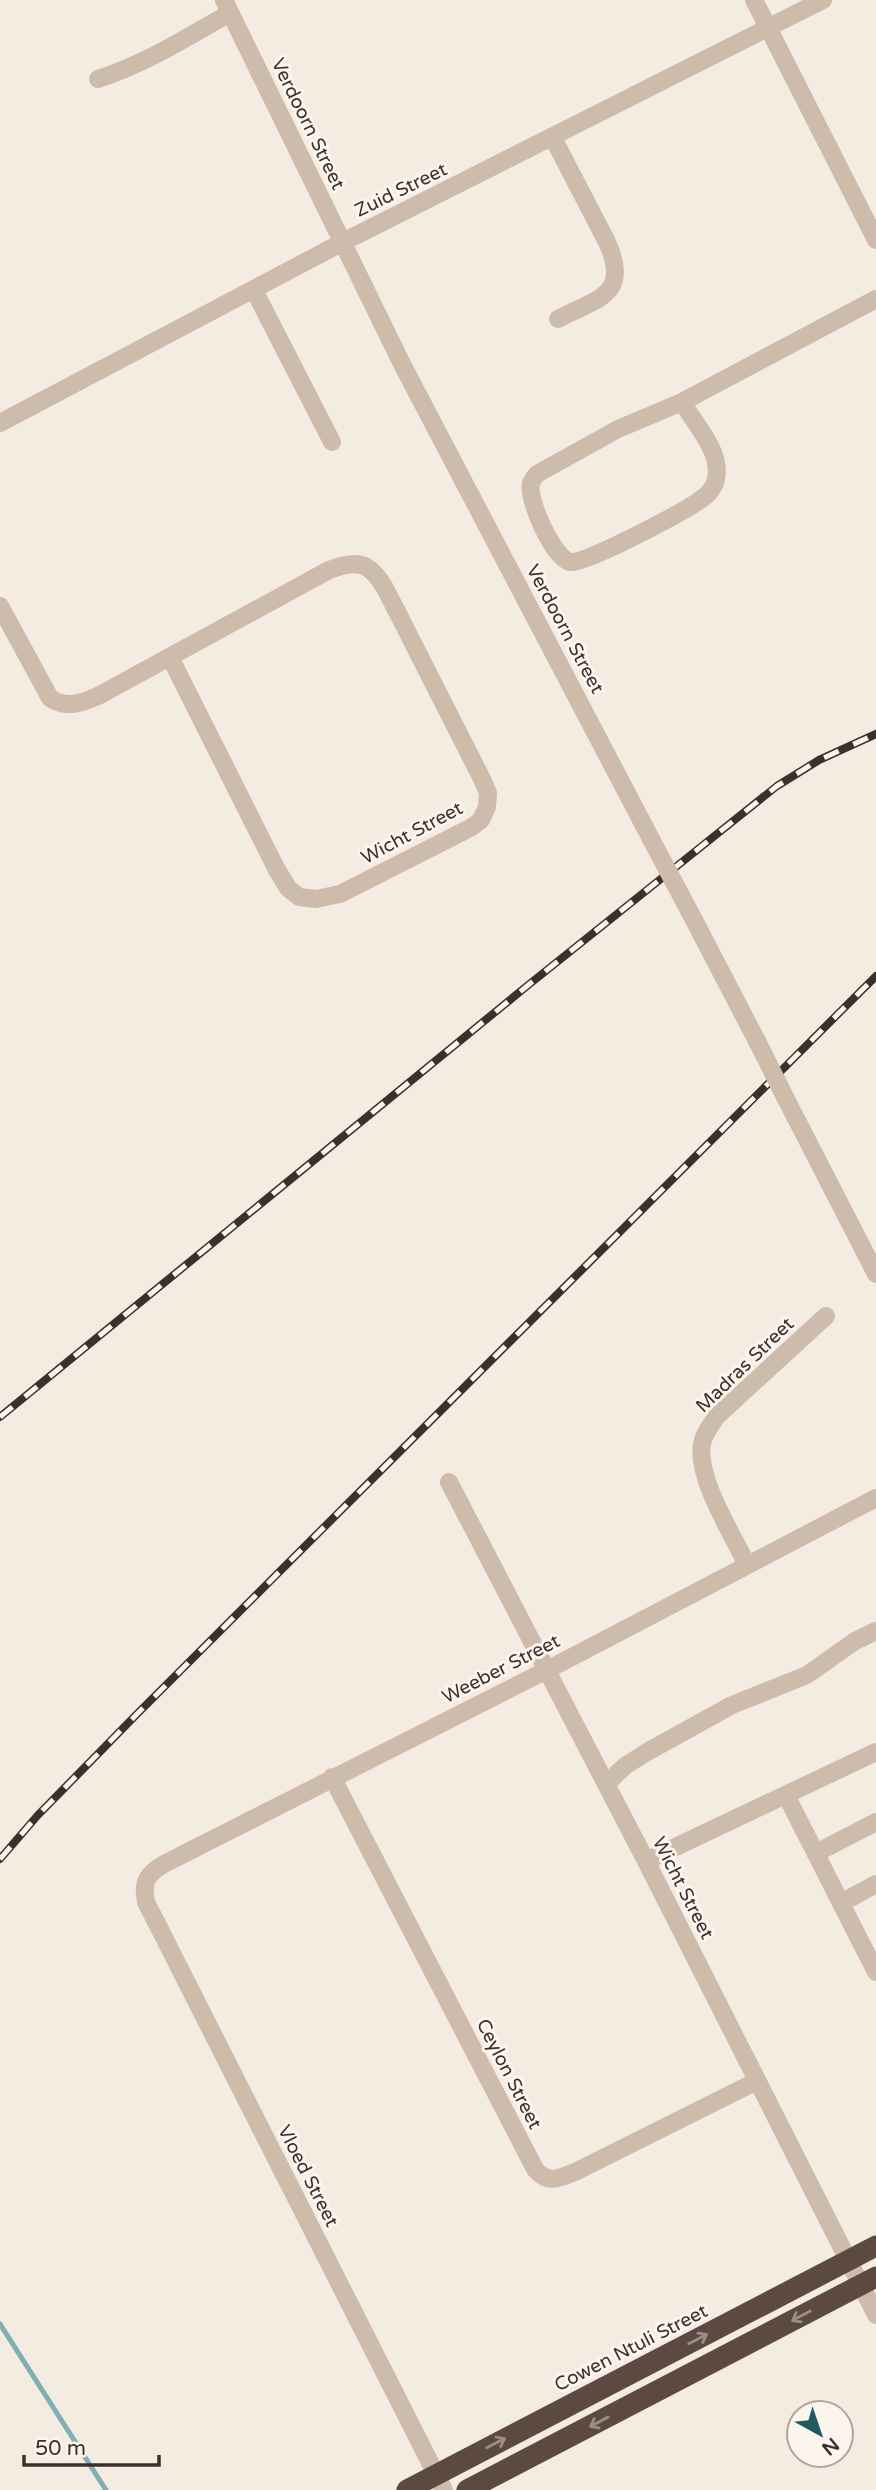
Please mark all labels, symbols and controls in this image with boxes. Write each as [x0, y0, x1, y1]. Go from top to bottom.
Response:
street label: Verdoorn Street [267, 55, 349, 193]
street label: Zuid Street [351, 158, 451, 222]
street label: Verdoorn Street [522, 561, 608, 697]
street label: Wicht Street [358, 797, 466, 869]
street label: Madras Street [692, 1313, 798, 1417]
street label: Weeber Street [438, 1630, 564, 1708]
street label: Wicht Street [648, 1833, 718, 1943]
street label: Ceylon Street [472, 2015, 546, 2133]
street label: Vloed Street [273, 2121, 343, 2231]
street label: Cowen Ntuli Street [551, 2300, 711, 2396]
one-way arrow [791, 2310, 811, 2324]
one-way arrow [687, 2331, 708, 2345]
north arrow [785, 2399, 855, 2469]
one-way arrow [589, 2415, 610, 2429]
scale bar [24, 2424, 159, 2468]
text: N [817, 2433, 843, 2460]
text: 50 m [35, 2436, 86, 2461]
one-way arrow [485, 2436, 506, 2450]

